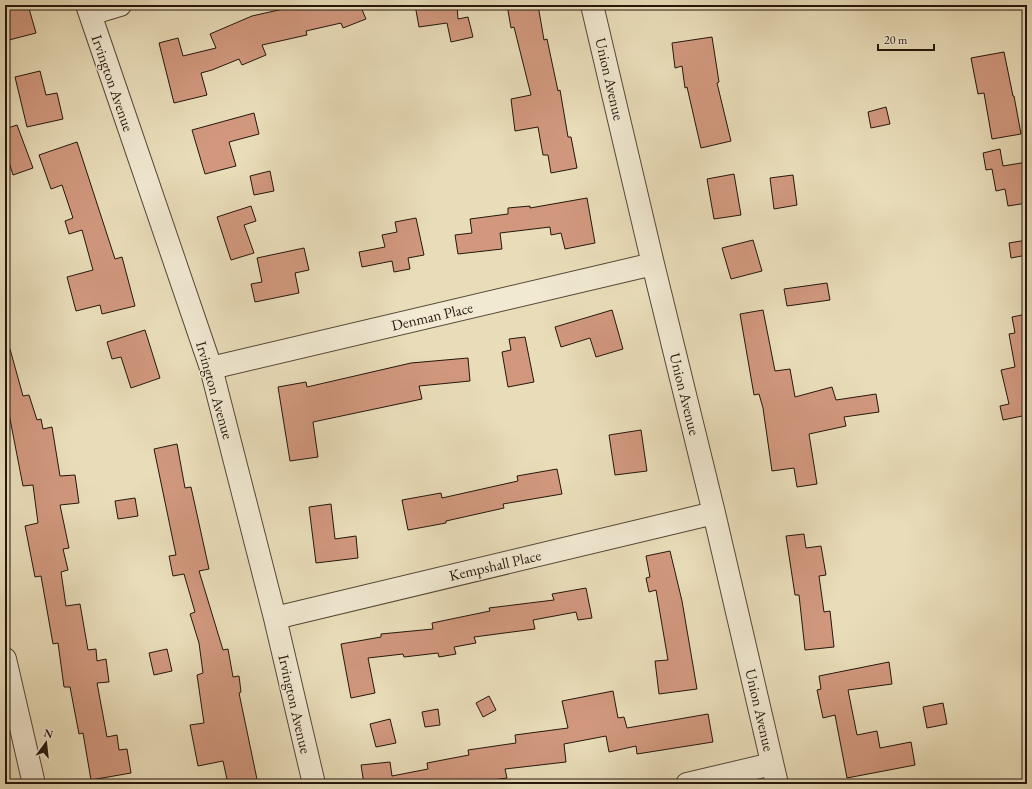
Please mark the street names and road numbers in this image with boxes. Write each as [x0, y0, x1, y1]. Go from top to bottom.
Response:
street label: Irvington Avenue [88, 32, 138, 134]
street label: Union Avenue [591, 36, 629, 122]
street label: Denman Place [389, 297, 475, 335]
street label: Irvington Avenue [192, 339, 238, 441]
street label: Union Avenue [666, 351, 704, 437]
street label: Kempshall Place [447, 545, 543, 585]
street label: Irvington Avenue [274, 653, 316, 755]
street label: Union Avenue [741, 667, 779, 753]

